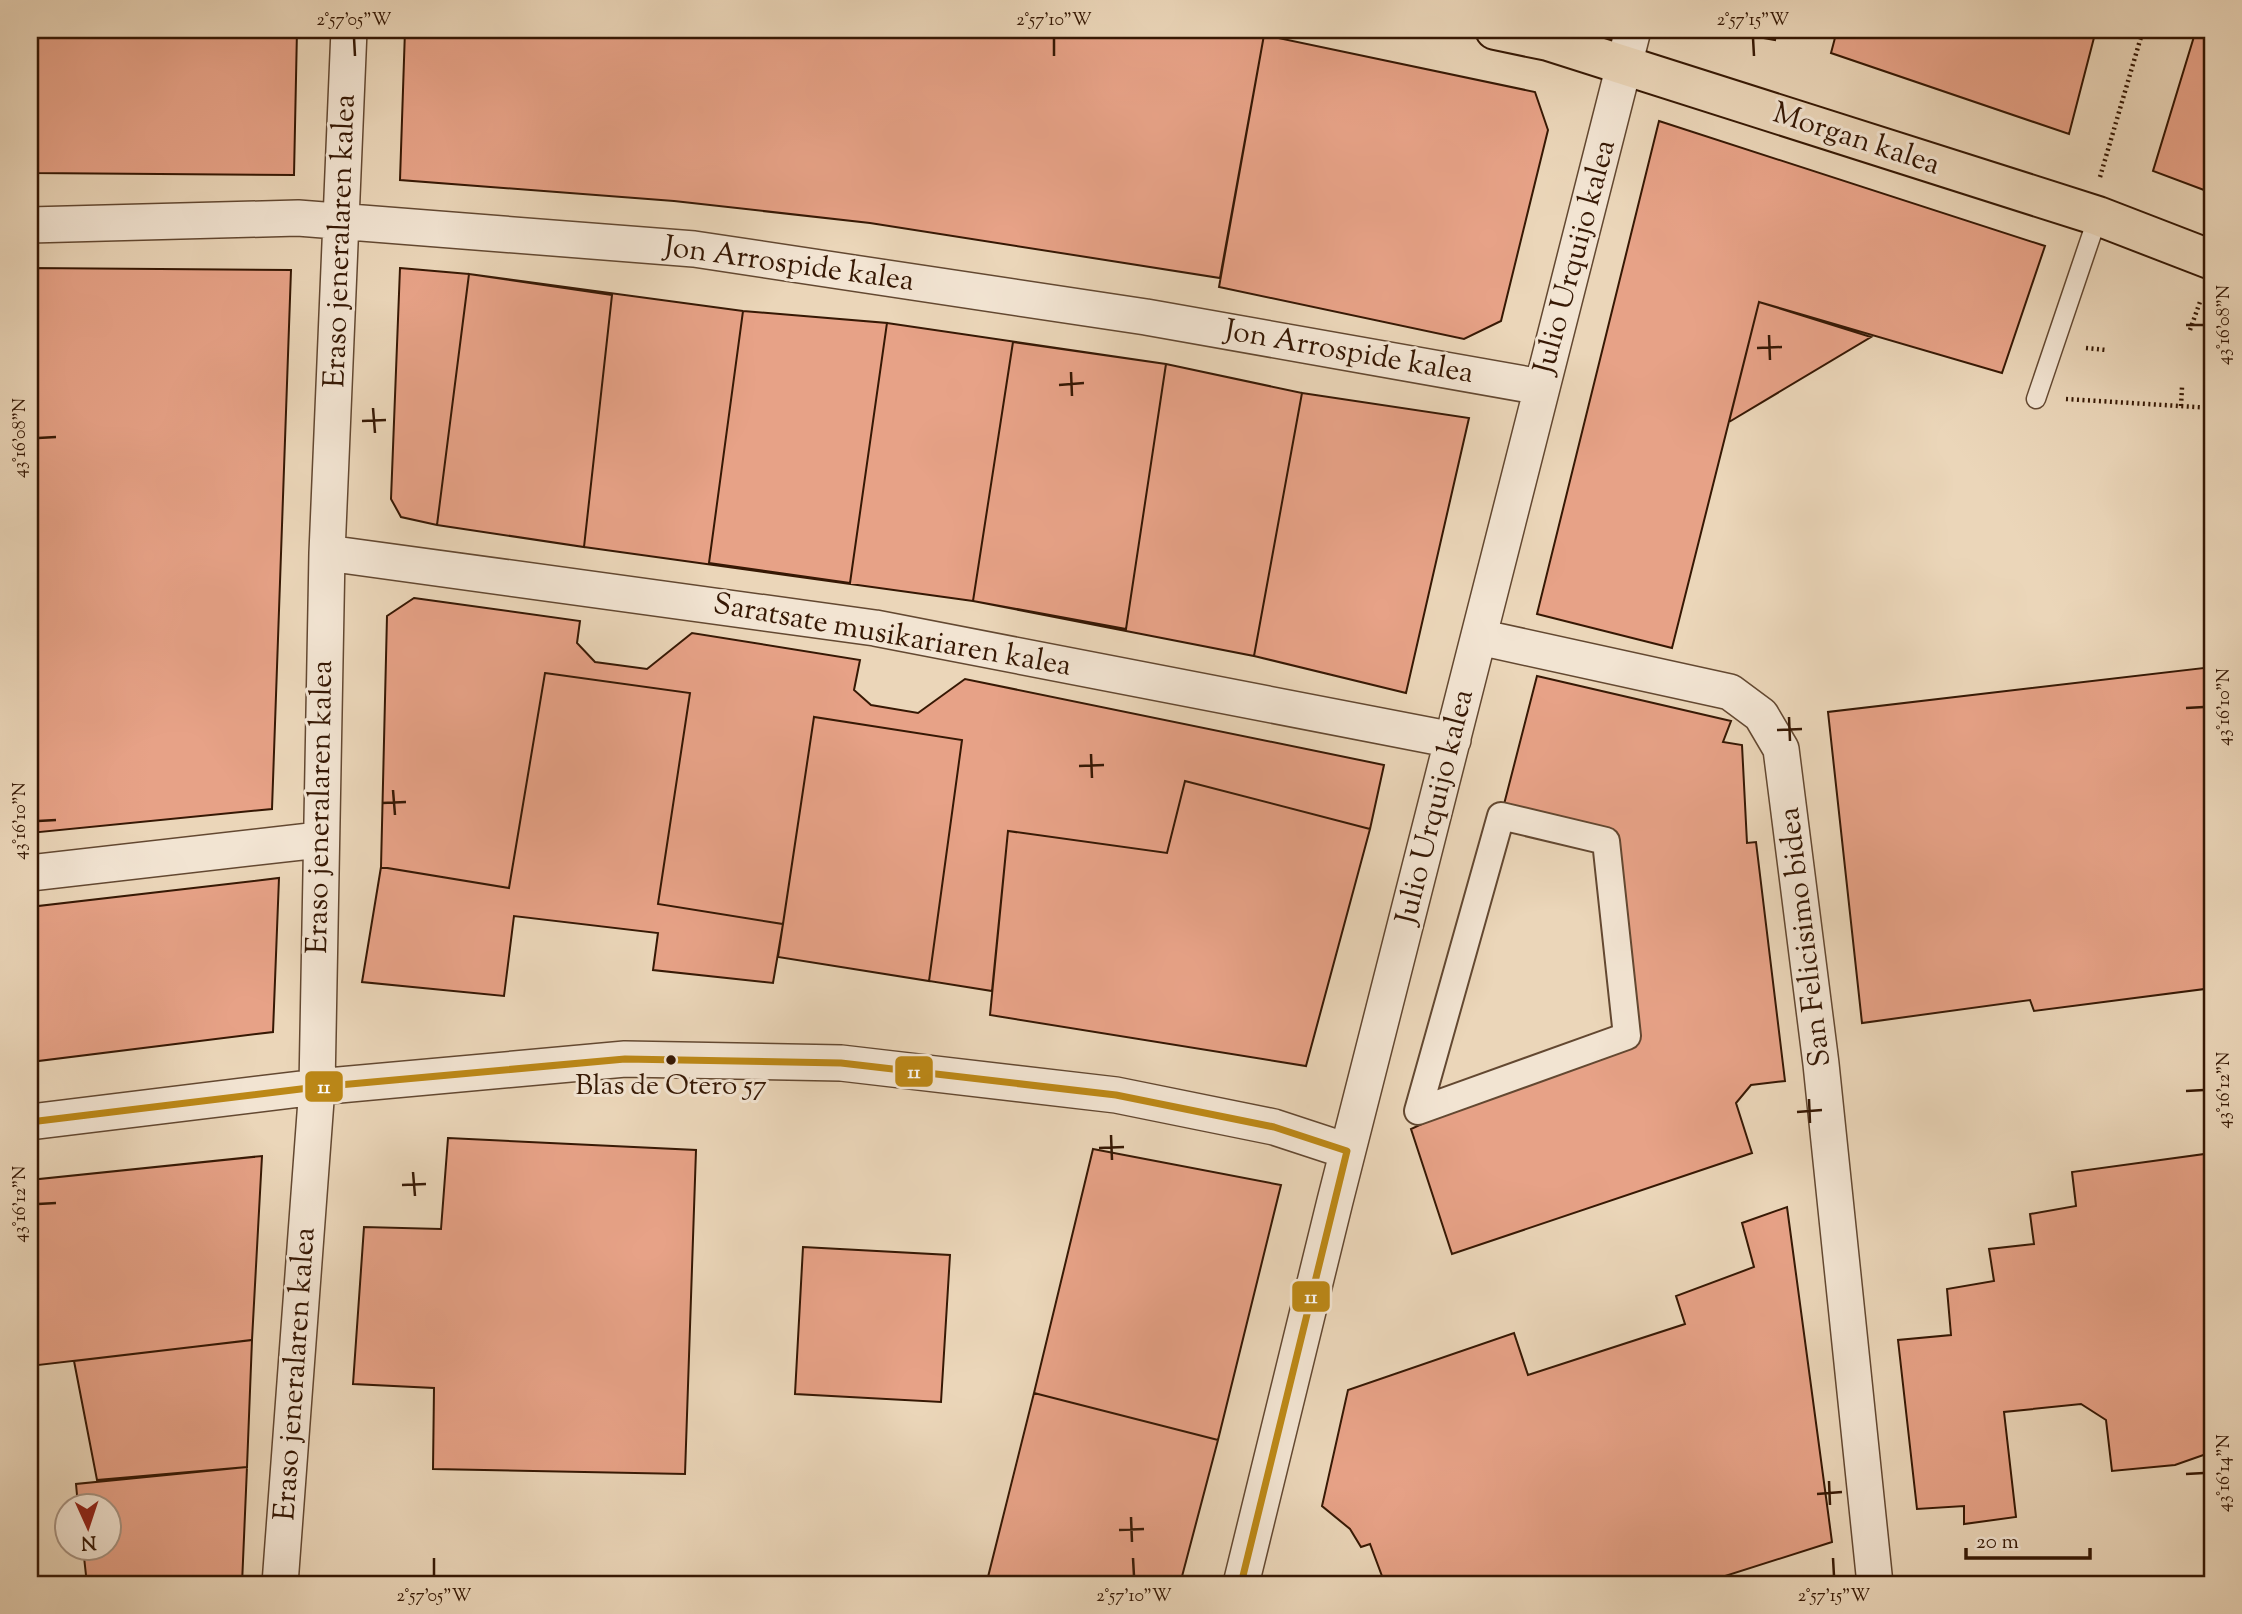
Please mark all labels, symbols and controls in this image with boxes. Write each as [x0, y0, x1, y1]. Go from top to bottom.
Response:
text: 2°57'05"W [317, 8, 392, 34]
text: 2°57'10"W [1016, 8, 1092, 34]
text: 2°57'15"W [1717, 8, 1789, 34]
street label: Eraso jeneralaren kalea [314, 93, 368, 389]
street label: Morgan kalea [1767, 93, 1945, 187]
street label: Julio Urquijo kalea [1524, 135, 1628, 381]
street label: Jon Arrospide kalea [659, 226, 917, 304]
text: 43°16'08"N [2212, 285, 2238, 365]
street label: Jon Arrospide kalea [1219, 310, 1477, 396]
text: 43°16'08"N [8, 398, 34, 478]
street label: Saratsate musikariaren kalea [710, 583, 1075, 689]
street label: Eraso jeneralaren kalea [297, 660, 345, 954]
text: 43°16'10"N [2212, 668, 2238, 746]
street label: Julio Urquijo kalea [1386, 685, 1486, 931]
text: 43°16'10"N [8, 782, 34, 860]
street label: San Felicisimo bidea [1769, 804, 1843, 1069]
text: 43°16'12"N [2212, 1052, 2238, 1128]
marker: Blas de Otero 57 [664, 1053, 678, 1067]
line badge: 11 [894, 1055, 934, 1088]
text: 11 [908, 1060, 921, 1087]
place label: Blas de Otero 57 [575, 1067, 767, 1107]
line badge: 11 [304, 1070, 344, 1103]
text: 11 [318, 1075, 331, 1102]
text: 43°16'12"N [8, 1166, 34, 1242]
street label: Eraso jeneralaren kalea [264, 1226, 328, 1522]
line badge: 11 [1291, 1280, 1331, 1313]
text: 11 [1305, 1285, 1318, 1312]
text: 43°16'14"N [2212, 1434, 2238, 1512]
north arrow [52, 1492, 122, 1562]
scale bar [1966, 1516, 2090, 1560]
text: N [80, 1528, 97, 1555]
text: 20 m [1976, 1528, 2019, 1558]
text: 2°57'05"W [397, 1584, 472, 1610]
text: 2°57'10"W [1096, 1584, 1172, 1610]
text: 2°57'15"W [1798, 1584, 1870, 1610]

